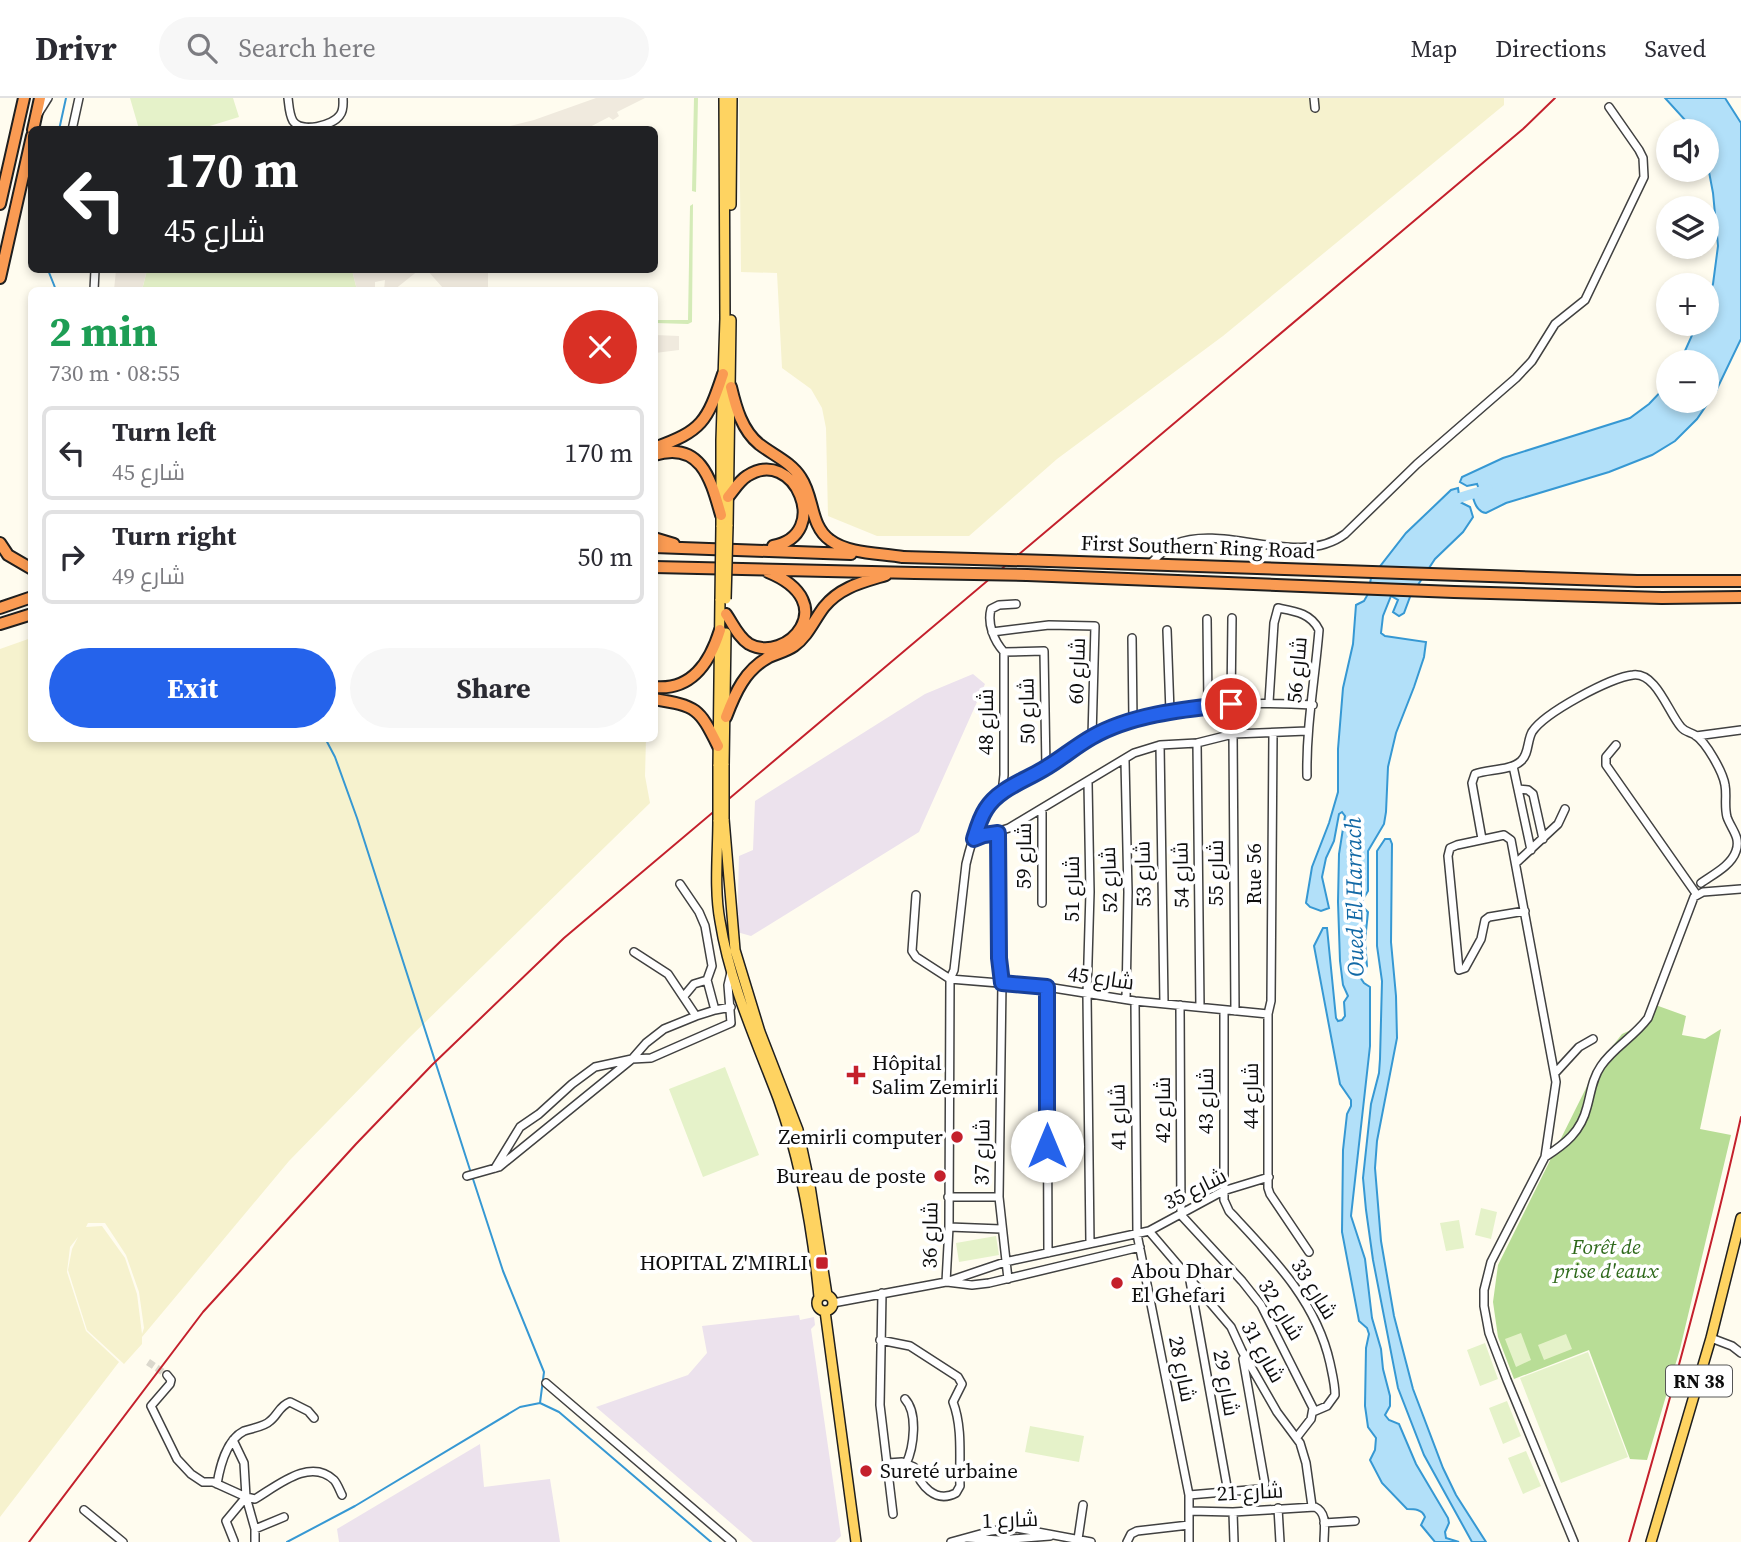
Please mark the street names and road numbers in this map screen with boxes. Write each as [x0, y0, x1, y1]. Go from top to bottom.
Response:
street label: First Southern Ring Road [1080, 528, 1316, 565]
street label: شارع 56 [1279, 636, 1314, 704]
street label: شارع 60 [1061, 637, 1092, 705]
street label: شارع 50 [1011, 677, 1042, 745]
street label: شارع 48 [971, 689, 1000, 755]
street label: شارع 59 [1009, 823, 1038, 889]
street label: شارع 53 [1127, 840, 1158, 908]
street label: شارع 55 [1201, 840, 1230, 906]
street label: شارع 54 [1165, 841, 1196, 909]
street label: Rue 56 [1239, 843, 1268, 905]
street label: شارع 52 [1093, 846, 1124, 914]
street label: شارع 51 [1057, 856, 1086, 922]
street label: شارع 45 [1066, 959, 1136, 996]
street label: شارع 44 [1236, 1063, 1265, 1129]
street label: شارع 43 [1191, 1068, 1220, 1134]
street label: شارع 42 [1148, 1077, 1177, 1143]
street label: شارع 41 [1102, 1083, 1133, 1151]
street label: شارع 37 [966, 1118, 997, 1186]
street label: شارع 35 [1159, 1161, 1231, 1216]
street label: شارع 36 [914, 1201, 945, 1269]
street label: شارع 33 [1284, 1253, 1344, 1325]
street label: شارع 32 [1252, 1274, 1311, 1346]
street label: شارع 31 [1235, 1316, 1292, 1388]
street label: شارع 28 [1162, 1333, 1203, 1404]
street label: شارع 29 [1206, 1348, 1247, 1418]
road number: RN 38 [1666, 1366, 1732, 1396]
street label: شارع 21 [1216, 1475, 1284, 1508]
street label: شارع 1 [981, 1504, 1039, 1535]

